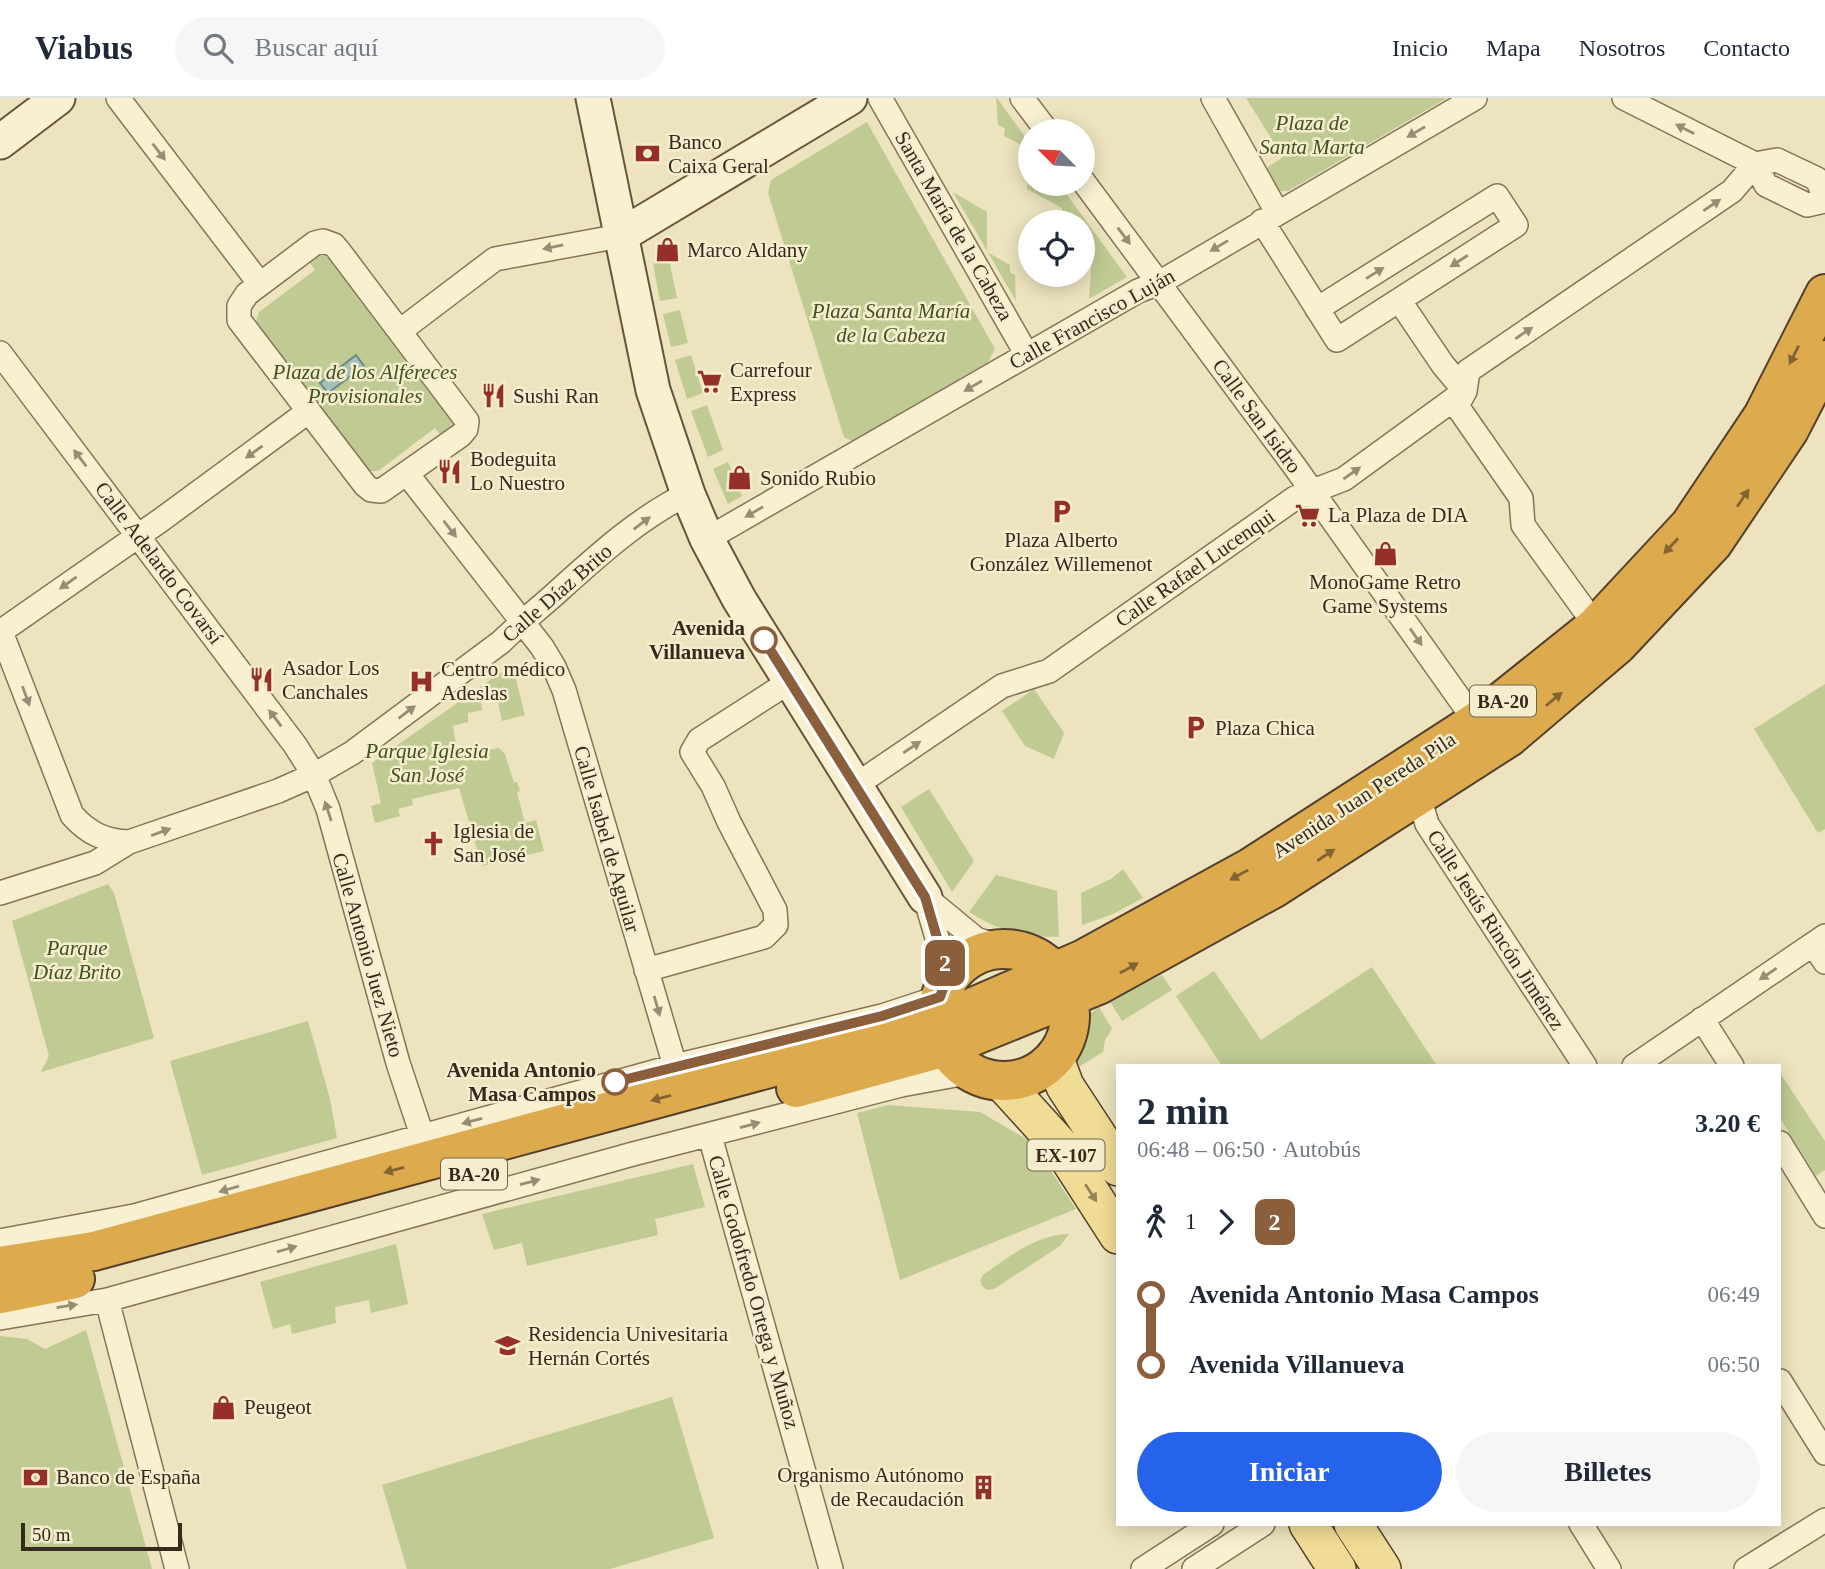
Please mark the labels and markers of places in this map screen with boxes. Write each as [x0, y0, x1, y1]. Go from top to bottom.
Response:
place label: Banco Caixa Geral [668, 130, 769, 178]
bank icon: Banco Caixa Geral [634, 140, 662, 168]
shop icon: Marco Aldany [653, 236, 681, 264]
place label: Marco Aldany [687, 238, 808, 262]
place label: Carrefour Express [730, 358, 812, 406]
supermarket icon: Carrefour Express [696, 368, 724, 396]
restaurant icon: Sushi Ran [479, 382, 507, 410]
place label: Sushi Ran [513, 384, 599, 408]
place label: Bodeguita Lo Nuestro [470, 447, 565, 495]
restaurant icon: Bodeguita Lo Nuestro [436, 457, 464, 485]
shop icon: Sonido Rubio [726, 464, 754, 492]
place label: Sonido Rubio [760, 466, 876, 490]
parking icon: Plaza Alberto González Willemenot [1047, 497, 1075, 525]
supermarket icon: La Plaza de DIA [1294, 501, 1322, 529]
place label: La Plaza de DIA [1328, 503, 1469, 527]
place label: Plaza Alberto González Willemenot [970, 528, 1152, 576]
shop icon: MonoGame Retro Game Systems [1371, 539, 1399, 567]
place label: MonoGame Retro Game Systems [1309, 570, 1461, 618]
place label: Avenida Villanueva [649, 616, 745, 664]
marker: Avenida Villanueva [751, 627, 777, 653]
place label: Asador Los Canchales [282, 656, 379, 704]
place label: Centro médico Adeslas [441, 657, 565, 705]
restaurant icon: Asador Los Canchales [248, 666, 276, 694]
hospital icon: Centro médico Adeslas [407, 667, 435, 695]
parking icon: Plaza Chica [1181, 714, 1209, 742]
place label: Plaza Chica [1215, 716, 1315, 740]
place label: Iglesia de San José [453, 819, 534, 867]
church icon: Iglesia de San José [419, 829, 447, 857]
place label: Avenida Antonio Masa Campos [446, 1058, 596, 1106]
marker: Avenida Antonio Masa Campos [602, 1069, 628, 1095]
place label: Residencia Univesitaria Hernán Cortés [528, 1322, 729, 1370]
school or university icon: Residencia Univesitaria Hernán Cortés [494, 1332, 522, 1360]
shop icon: Peugeot [210, 1393, 238, 1421]
place label: Peugeot [244, 1395, 312, 1419]
bank icon: Banco de España [22, 1463, 50, 1491]
place label: Organismo Autónomo de Recaudación [777, 1463, 964, 1511]
place label: Banco de España [56, 1465, 201, 1489]
building icon: Organismo Autónomo de Recaudación [970, 1473, 998, 1501]

